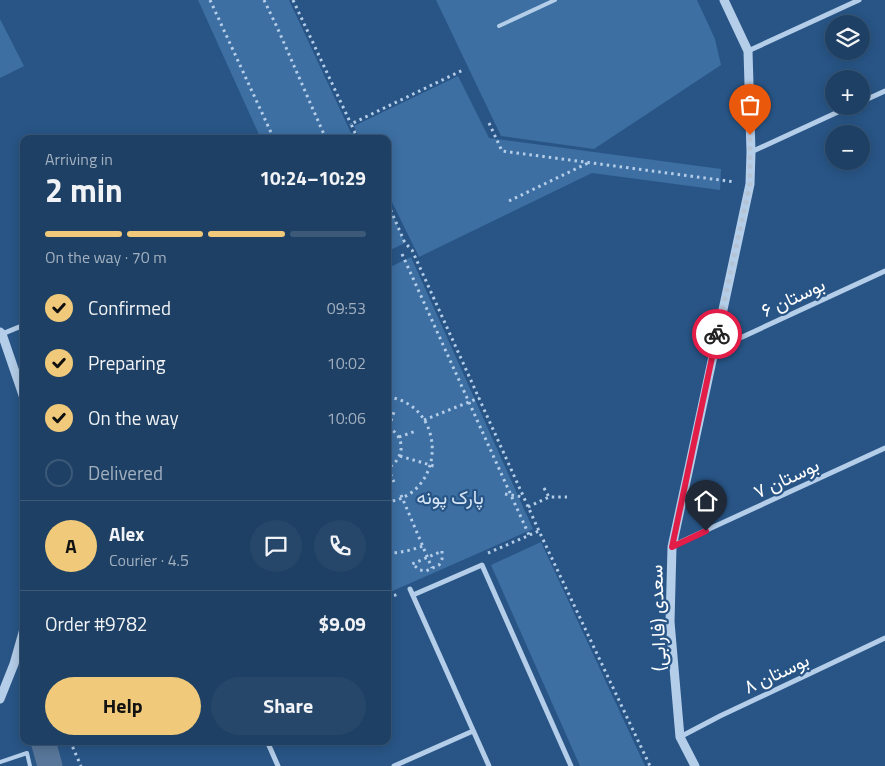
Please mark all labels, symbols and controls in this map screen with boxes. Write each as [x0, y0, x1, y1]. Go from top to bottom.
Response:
map controls [825, 15, 870, 170]
button: layers [825, 15, 870, 60]
button: + [825, 70, 870, 115]
pin [729, 84, 771, 135]
icon: bag [736, 91, 764, 119]
button: − [825, 125, 870, 170]
text: Arriving in [45, 147, 113, 171]
text: 10:24–10:29 [259, 163, 366, 192]
text: 2 min [45, 166, 123, 214]
text: On the way · 70 m [45, 245, 167, 269]
street label: بوستان ۶ [756, 269, 830, 324]
text: Confirmed [88, 293, 171, 322]
icon: check [45, 294, 73, 322]
text: 09:53 [327, 296, 366, 320]
courier [692, 309, 742, 359]
icon: bike [703, 320, 731, 348]
text: Preparing [88, 348, 165, 377]
icon: check [45, 349, 73, 377]
text: 10:02 [327, 351, 366, 375]
text: On the way [88, 403, 179, 432]
icon: check [45, 404, 73, 432]
text: 10:06 [327, 406, 366, 430]
street label: بوستان ۷ [748, 450, 823, 505]
text: Delivered [88, 458, 163, 487]
pin [685, 480, 727, 531]
park label: پارک پونه [416, 482, 484, 511]
icon: home [692, 487, 720, 515]
text: Alex [109, 519, 144, 548]
button: chat [250, 520, 302, 572]
button: phone [314, 520, 366, 572]
text: A [65, 531, 77, 560]
text: Courier · 4.5 [109, 548, 189, 572]
street label: سعدی (فارابی) [640, 564, 673, 672]
text: Order #9782 [45, 609, 147, 638]
text: $9.09 [319, 609, 366, 638]
street label: بوستان ۸ [738, 645, 813, 700]
button: Help [45, 677, 201, 735]
button: Share [211, 677, 366, 735]

